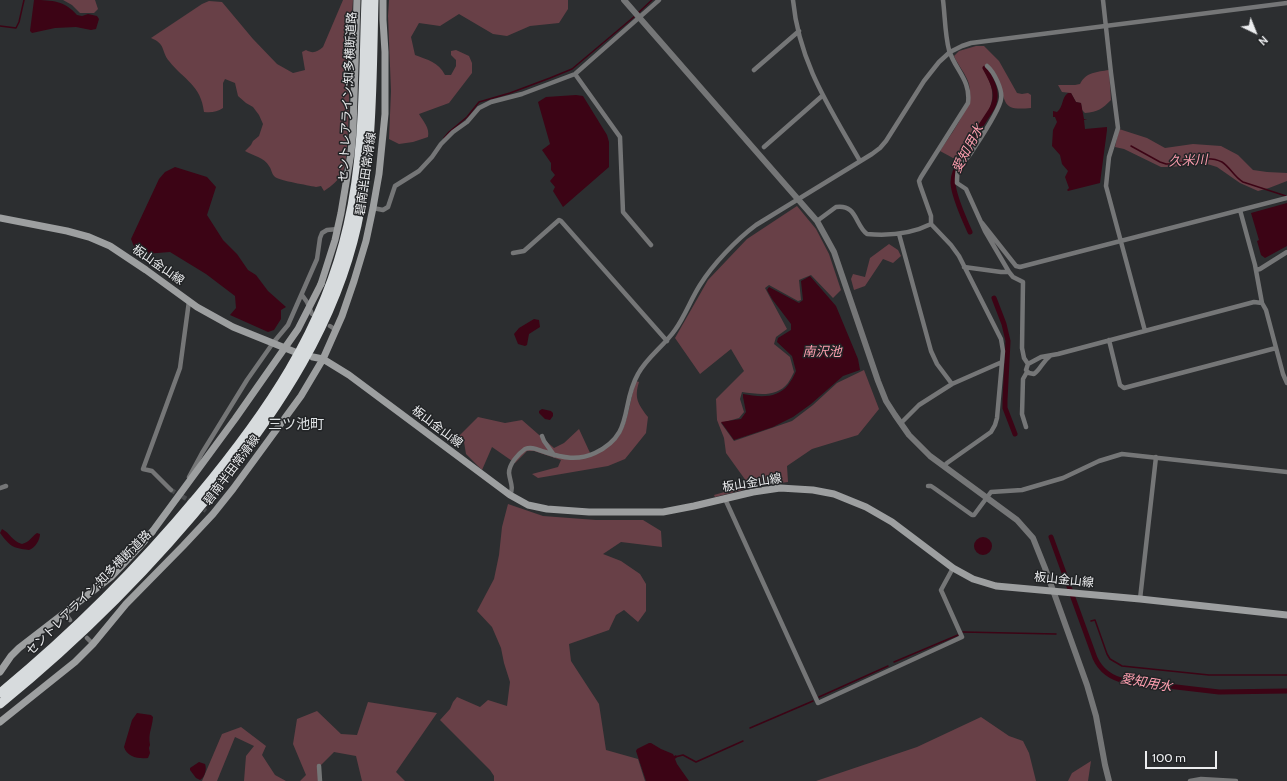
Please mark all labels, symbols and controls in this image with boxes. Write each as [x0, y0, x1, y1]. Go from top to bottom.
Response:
street label: セントレアライン;知多横断道路 [336, 11, 360, 183]
north arrow [1235, 12, 1275, 52]
text: N [1256, 33, 1271, 49]
water label: 愛知用水 [949, 122, 987, 176]
street label: 碧南半田常滑線 [353, 131, 379, 217]
water label: 久米川 [1168, 152, 1208, 170]
street label: 板山金山線 [129, 242, 187, 288]
water label: 南沢池 [803, 344, 841, 360]
street label: 板山金山線 [409, 403, 465, 451]
district label: 三ツ池町 [268, 417, 324, 433]
street label: 碧南半田常滑線 [201, 432, 263, 508]
street label: 板山金山線 [721, 471, 783, 495]
street label: セントレアライン;知多横断道路 [24, 528, 154, 658]
street label: 板山金山線 [1033, 570, 1095, 590]
water label: 愛知用水 [1119, 671, 1173, 695]
scale bar [1147, 743, 1219, 769]
text: 100 m [1152, 750, 1186, 765]

